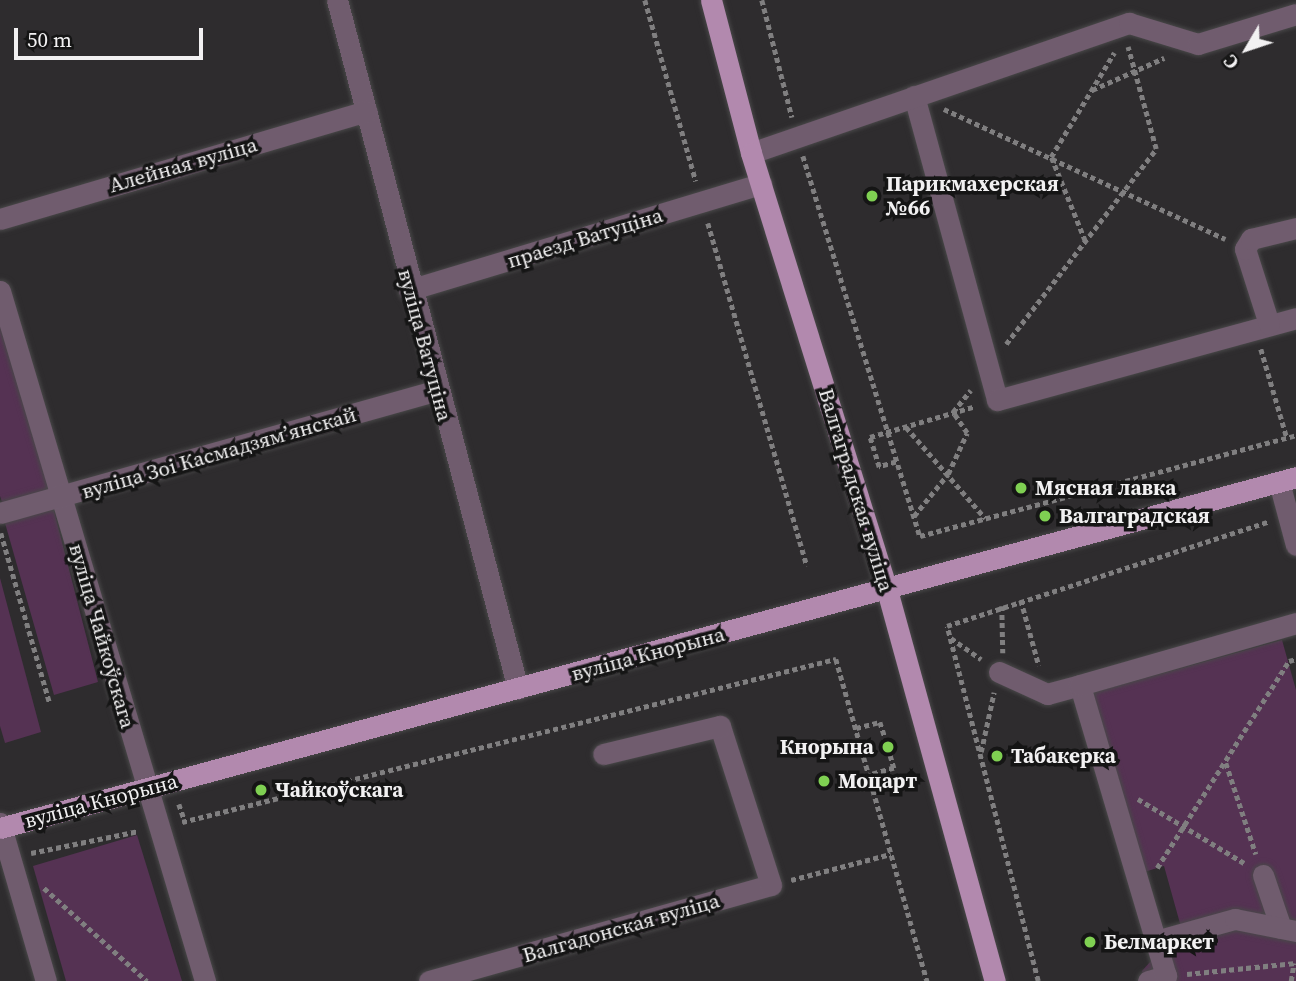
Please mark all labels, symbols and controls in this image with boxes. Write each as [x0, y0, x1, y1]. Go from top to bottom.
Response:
scale bar [18, 14, 206, 58]
north arrow [1212, 14, 1282, 84]
text: 50 m [27, 25, 72, 54]
text: С [1217, 49, 1245, 75]
street label: Алейная вуліца [106, 132, 260, 198]
place label: Парикмахерская №66 [886, 171, 1059, 221]
marker: Парикмахерская №66 [864, 188, 880, 204]
street label: праезд Ватуціна [504, 202, 666, 274]
street label: вуліца Ватуціна [393, 266, 457, 424]
street label: Валгаградская вуліца [813, 385, 899, 595]
street label: вуліца Зоі Касмадзямʼянскай [79, 402, 359, 504]
place label: Мясная лавка [1035, 475, 1176, 501]
marker: Мясная лавка [1013, 480, 1029, 496]
place label: Валгаградская [1059, 503, 1210, 529]
marker: Валгаградская [1037, 508, 1053, 524]
street label: вуліца Чайкоўскага [64, 541, 140, 731]
street label: вуліца Кнорына [569, 621, 727, 687]
place label: Кнорына [780, 734, 874, 760]
marker: Кнорына [880, 739, 896, 755]
place label: Табакерка [1011, 743, 1116, 769]
marker: Табакерка [989, 748, 1005, 764]
street label: вуліца Кнорына [22, 768, 180, 834]
place label: Моцарт [838, 768, 917, 794]
marker: Моцарт [816, 773, 832, 789]
place label: Чайкоўскага [275, 777, 403, 803]
marker: Чайкоўскага [253, 782, 269, 798]
street label: Валгадонская вуліца [520, 888, 722, 968]
place label: Белмаркет [1104, 929, 1214, 955]
marker: Белмаркет [1082, 934, 1098, 950]

